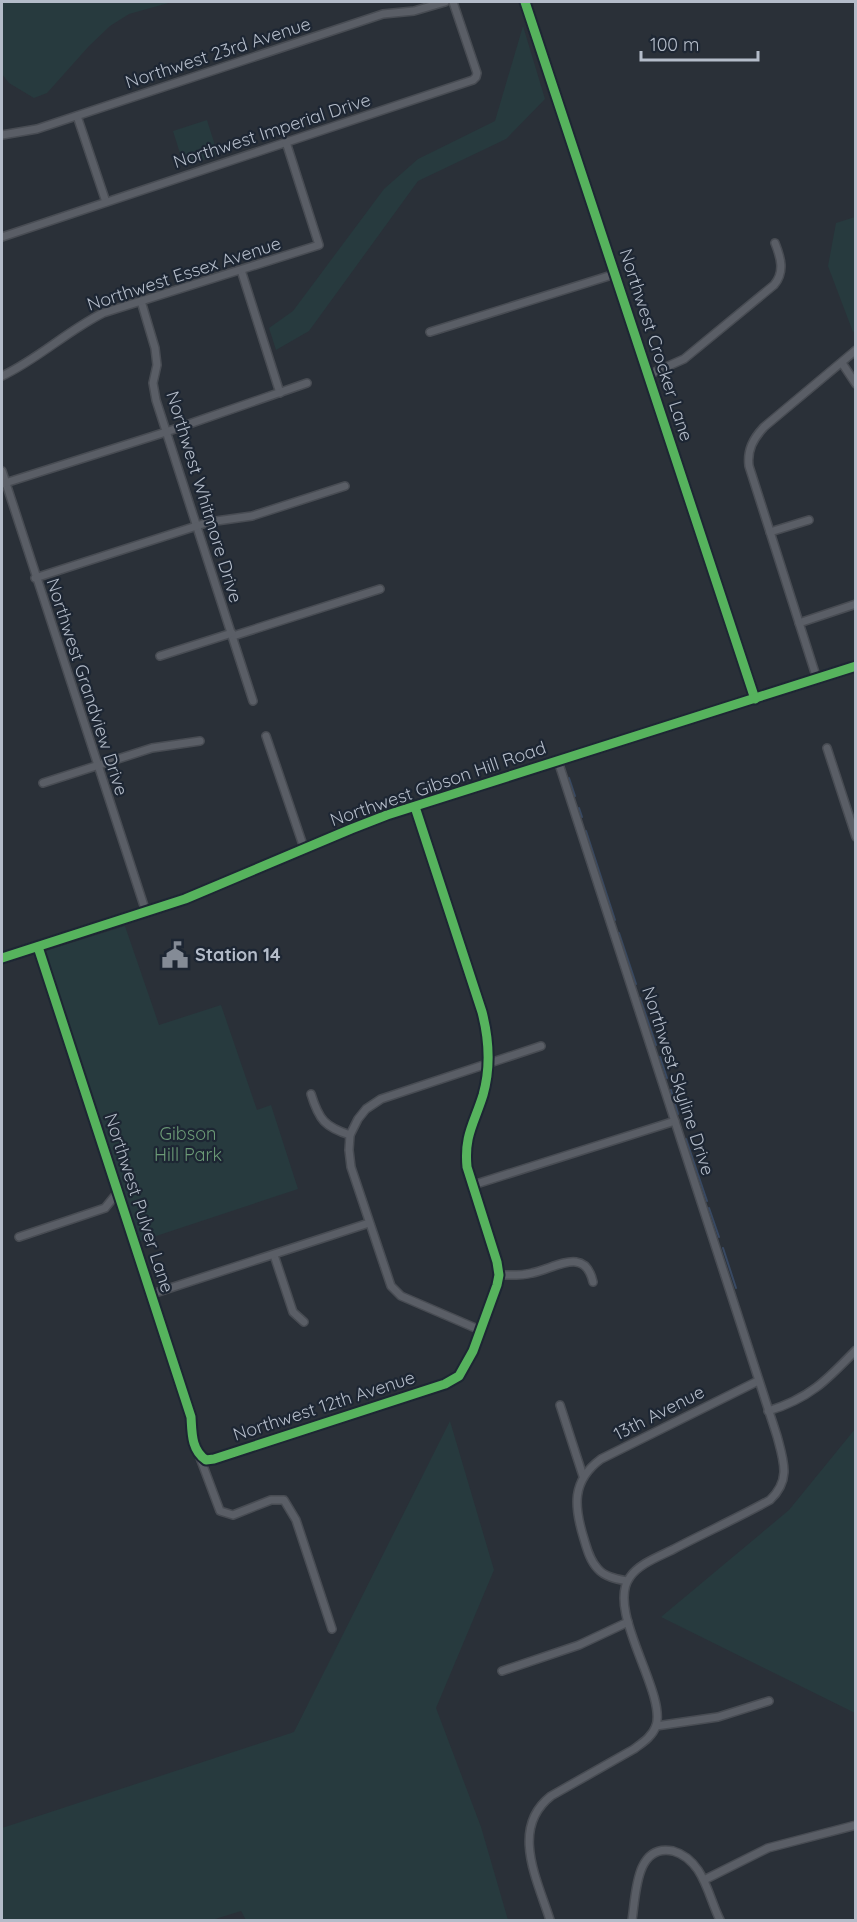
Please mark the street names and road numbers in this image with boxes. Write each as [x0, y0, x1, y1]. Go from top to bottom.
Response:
street label: Northwest 23rd Avenue [122, 12, 314, 93]
street label: Northwest Imperial Drive [170, 88, 374, 173]
street label: Northwest Essex Avenue [84, 231, 284, 316]
street label: Northwest Crocker Lane [614, 246, 698, 444]
street label: Northwest Whitmore Drive [161, 388, 248, 606]
street label: Northwest Grandview Drive [41, 575, 134, 798]
street label: Northwest Gibson Hill Road [327, 736, 549, 831]
street label: Northwest Skyline Drive [637, 984, 720, 1178]
street label: Northwest Pulver Lane [100, 1110, 179, 1296]
street label: Northwest 12th Avenue [230, 1365, 418, 1446]
street label: 13th Avenue [609, 1380, 708, 1445]

